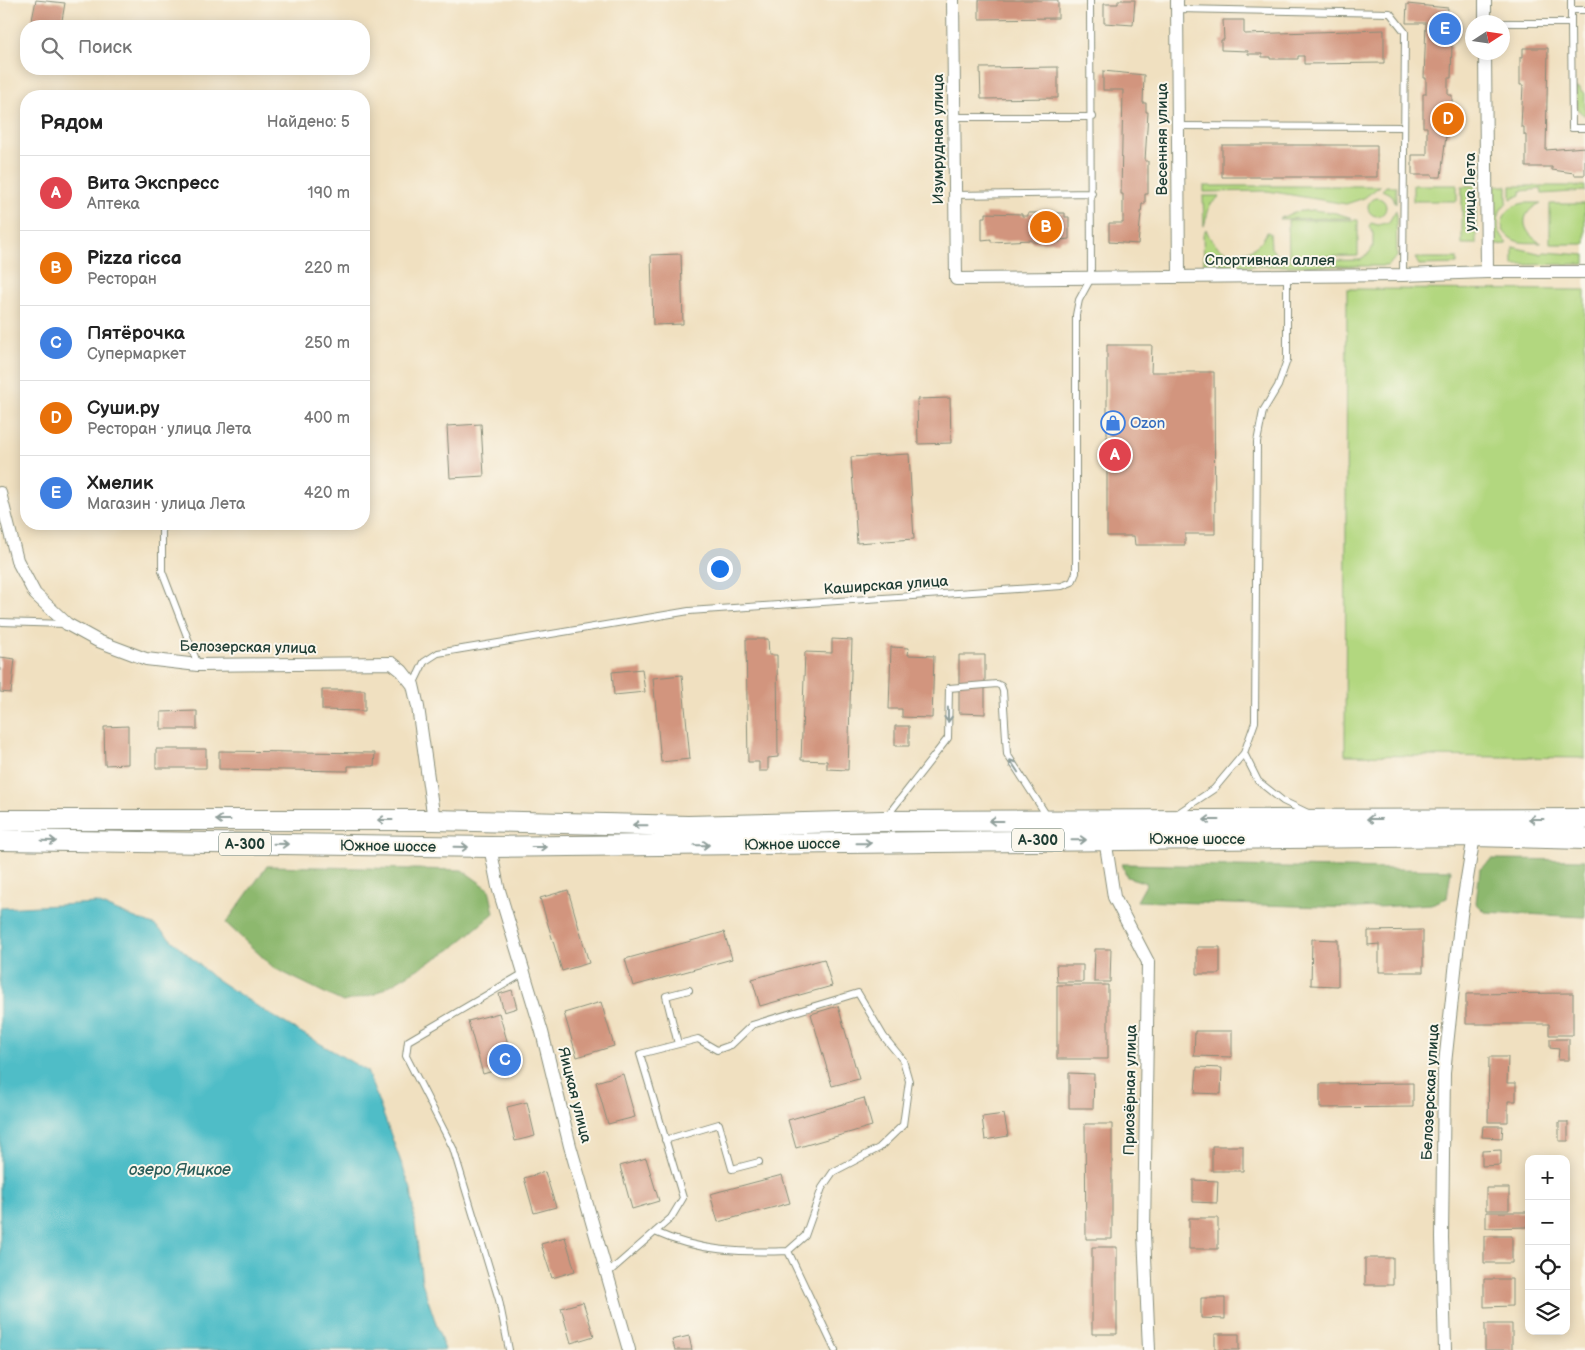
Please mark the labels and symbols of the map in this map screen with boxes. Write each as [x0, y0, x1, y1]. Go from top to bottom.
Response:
pin: E [1429, 10, 1461, 48]
north arrow [1465, 15, 1510, 60]
street label: Изумрудная улица [929, 73, 948, 204]
street label: Весенняя улица [1153, 82, 1172, 195]
pin: D [1432, 100, 1464, 138]
street label: улица Лета [1461, 152, 1480, 232]
pin: B [1030, 208, 1062, 246]
street label: Спортивная аллея [1205, 251, 1335, 270]
shop icon: Ozon [1100, 410, 1126, 436]
place label: Ozon [1130, 414, 1165, 433]
pin: A [1099, 436, 1131, 474]
your location [707, 556, 733, 582]
street label: Каширская улица [823, 572, 949, 599]
street label: Белозерская улица [179, 637, 317, 658]
one-way arrow [944, 707, 953, 723]
one-way arrow [1009, 759, 1019, 773]
one-way arrow [1366, 814, 1382, 824]
one-way arrow [1529, 814, 1545, 824]
one-way arrow [215, 815, 231, 825]
one-way arrow [377, 815, 394, 825]
one-way arrow [1204, 815, 1220, 825]
one-way arrow [989, 816, 1005, 826]
one-way arrow [632, 820, 648, 830]
road number: А-300 [1012, 828, 1064, 852]
street label: Южное шоссе [1149, 830, 1245, 849]
road number: А-300 [219, 832, 271, 856]
street label: Южное шоссе [744, 834, 840, 855]
one-way arrow [1070, 835, 1087, 845]
one-way arrow [40, 836, 56, 845]
street label: Южное шоссе [340, 836, 436, 857]
one-way arrow [856, 838, 872, 848]
one-way arrow [272, 839, 289, 849]
one-way arrow [693, 840, 709, 850]
one-way arrow [452, 842, 469, 852]
one-way arrow [530, 842, 547, 852]
street label: Белозерская улица [1417, 1023, 1444, 1161]
street label: Приозёрная улица [1120, 1024, 1141, 1156]
pin: C [489, 1041, 521, 1079]
street label: Яицкая улица [553, 1045, 596, 1145]
water label: озеро Яицкое [129, 1161, 231, 1180]

